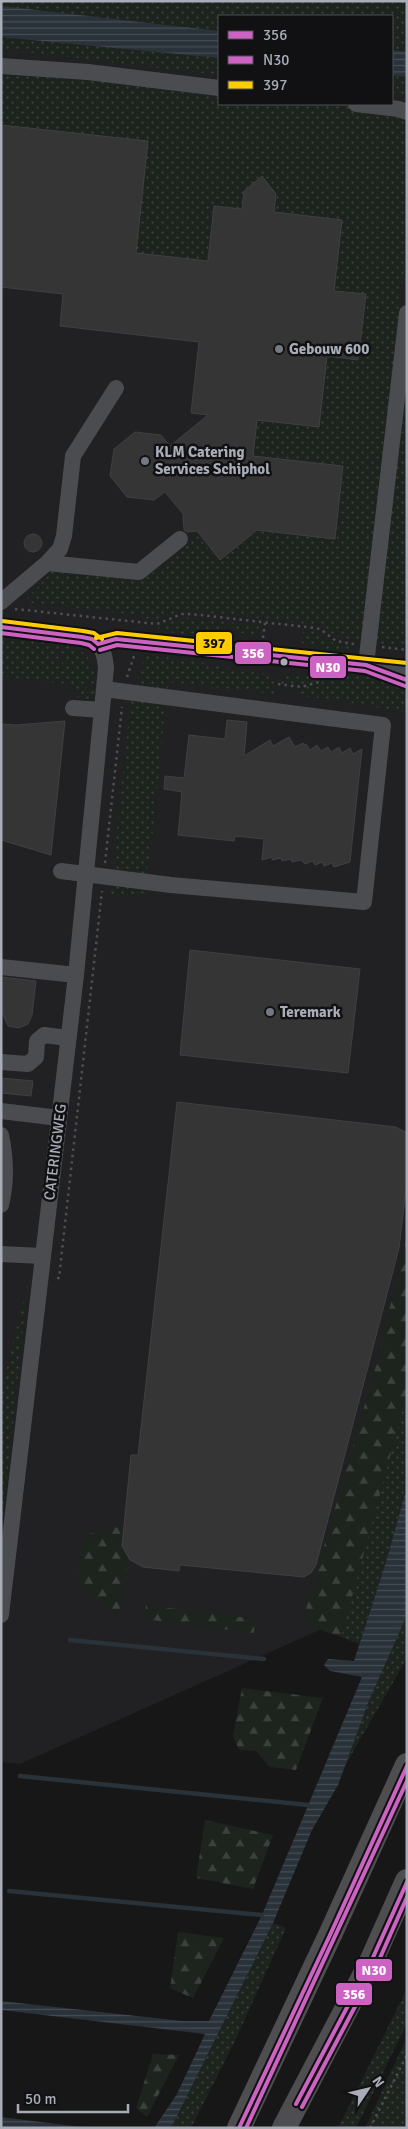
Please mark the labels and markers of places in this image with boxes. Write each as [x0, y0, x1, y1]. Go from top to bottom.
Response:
place label: Gebouw 600 [289, 340, 369, 358]
marker: Gebouw 600 [273, 343, 285, 355]
place label: KLM Catering Services Schiphol [155, 443, 270, 478]
marker: KLM Catering Services Schiphol [139, 455, 151, 467]
unlabelled marker [279, 657, 289, 667]
place label: Teremark [280, 1003, 341, 1021]
marker: Teremark [264, 1006, 276, 1018]

